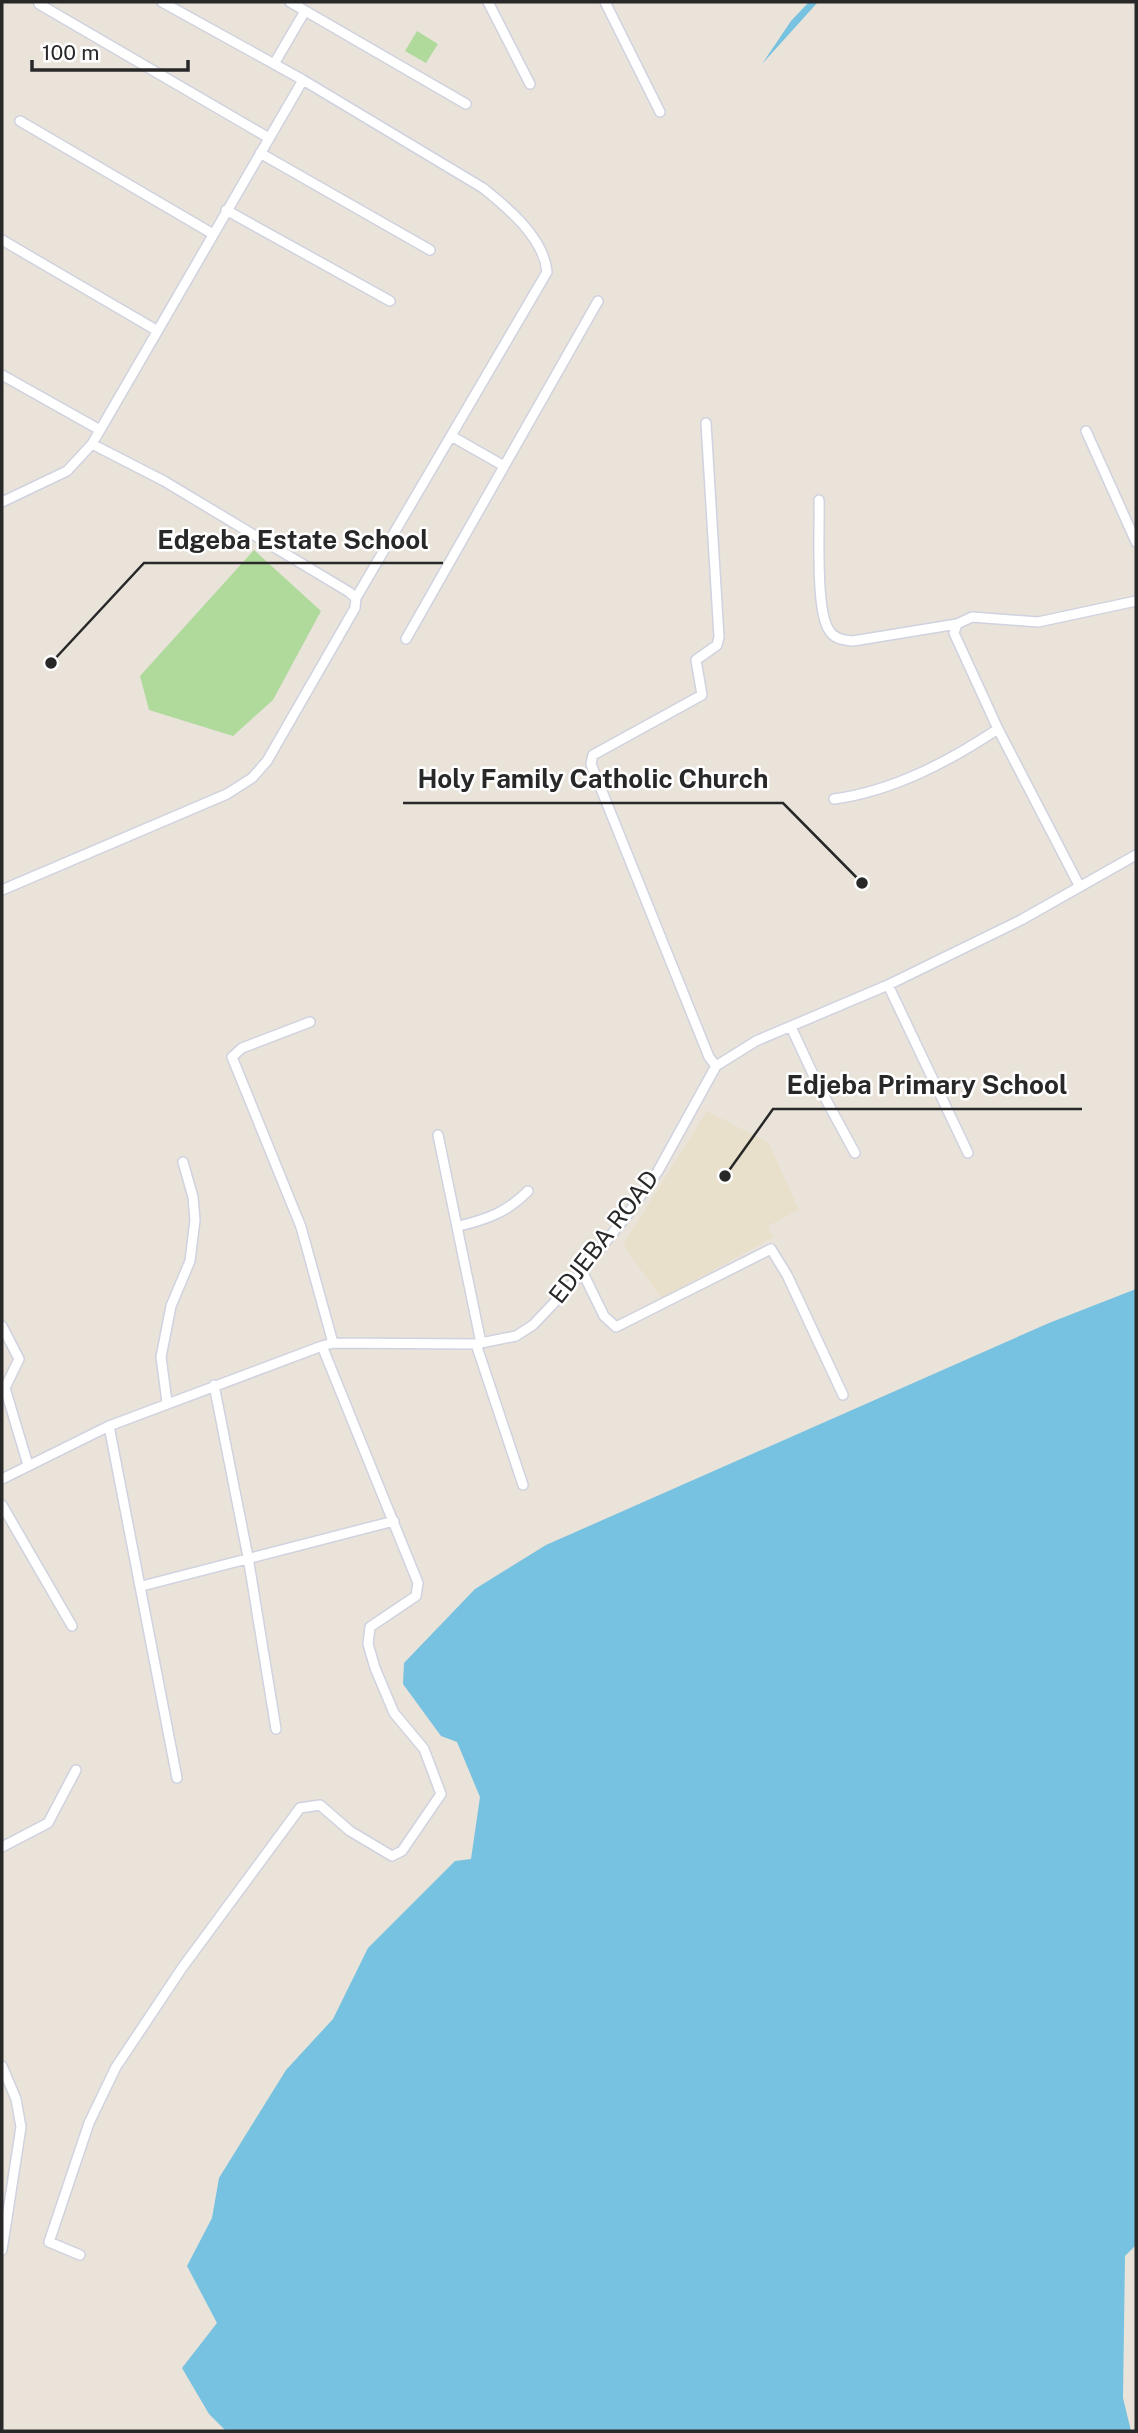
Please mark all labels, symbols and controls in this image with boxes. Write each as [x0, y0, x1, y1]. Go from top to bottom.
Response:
scale bar [32, 28, 187, 72]
text: 100 m [42, 40, 99, 65]
callout: Edgeba Estate School [144, 516, 443, 563]
text: Edgeba Estate School [157, 524, 429, 555]
callout: Holy Family Catholic Church [403, 756, 783, 803]
text: Holy Family Catholic Church [418, 763, 768, 794]
callout: Edjeba Primary School [773, 1062, 1082, 1109]
text: Edjeba Primary School [787, 1069, 1067, 1100]
street label: EDJEBA ROAD [543, 1164, 664, 1308]

